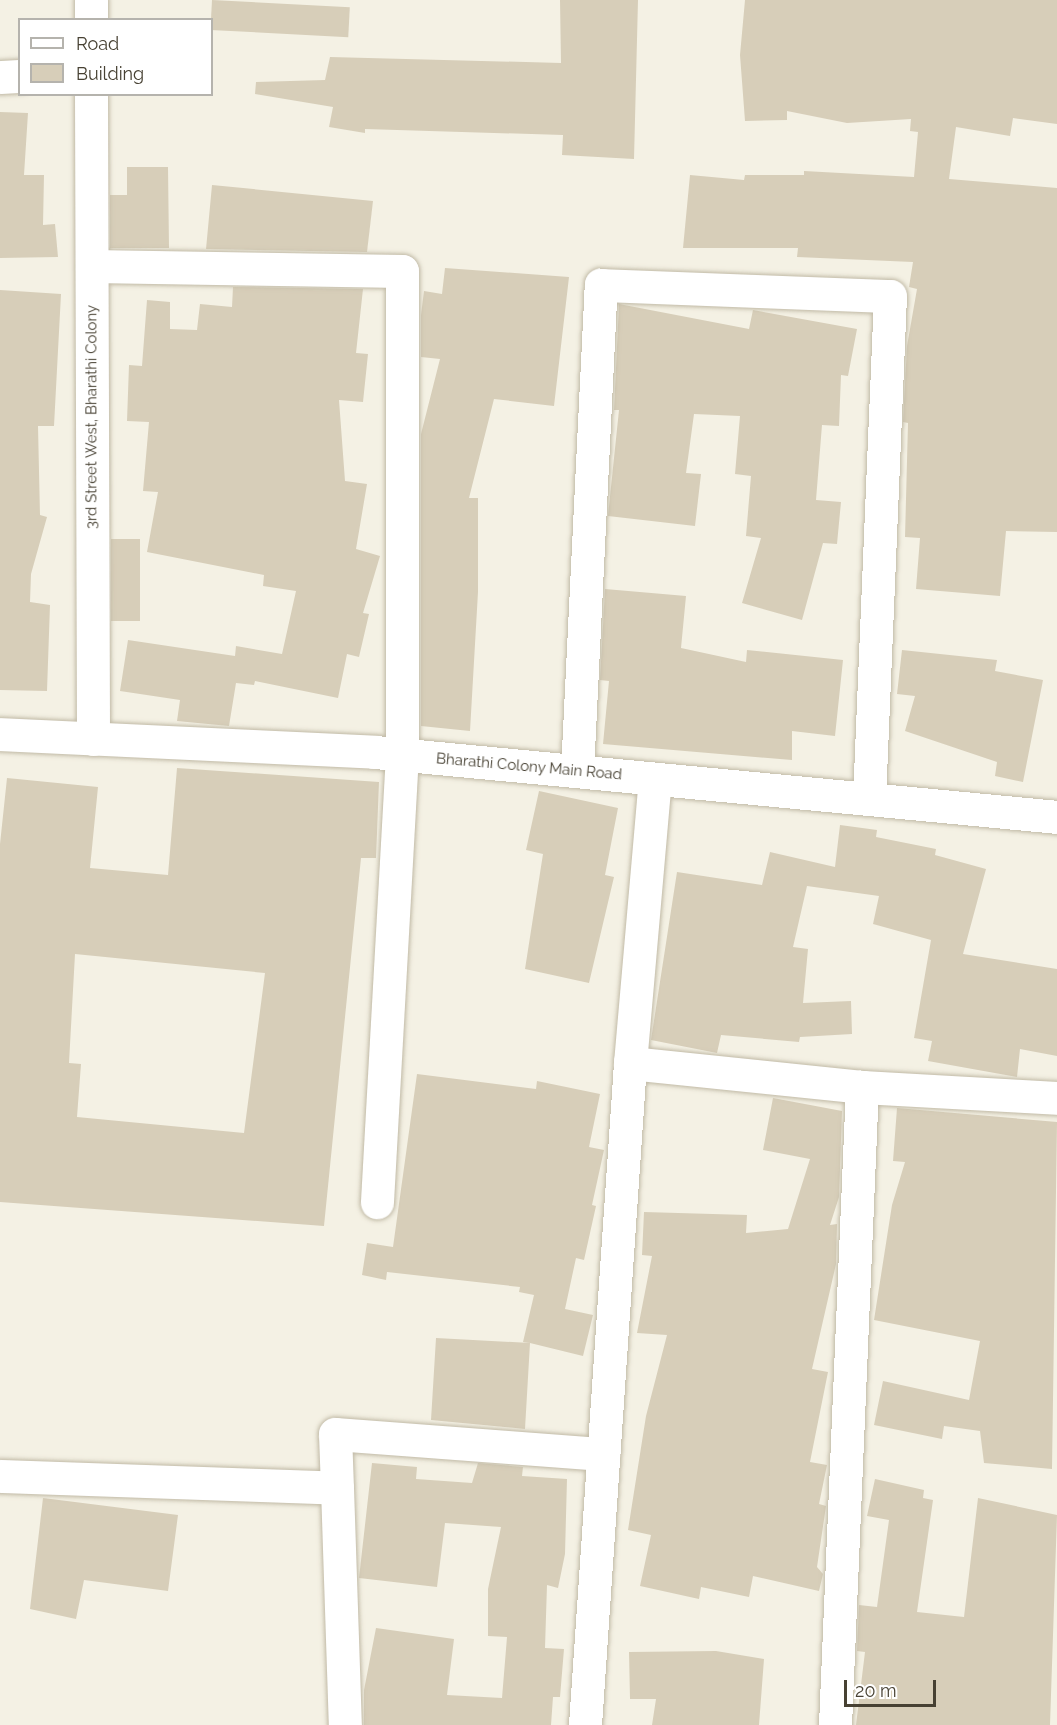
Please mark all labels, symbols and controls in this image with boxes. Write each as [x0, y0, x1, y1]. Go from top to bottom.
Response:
legend [18, 18, 213, 96]
text: Road [76, 33, 119, 54]
text: Building [76, 63, 144, 84]
street label: 3rd Street West, Bharathi Colony [83, 305, 101, 529]
street label: Bharathi Colony Main Road [435, 750, 623, 784]
scale bar [847, 1668, 938, 1706]
text: 20 m [855, 1680, 897, 1701]

